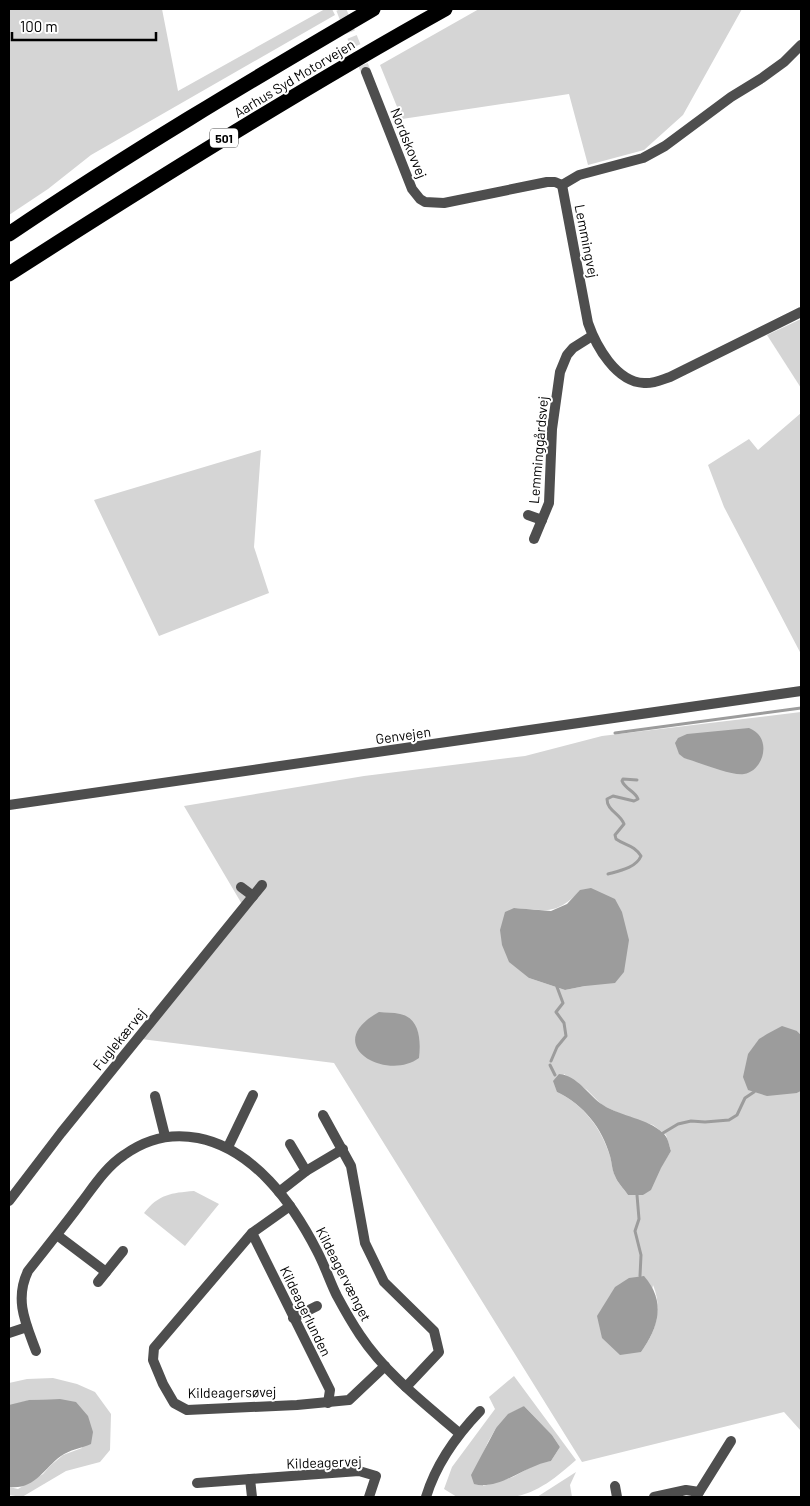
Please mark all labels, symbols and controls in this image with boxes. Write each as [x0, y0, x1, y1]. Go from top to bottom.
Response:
scale bar [12, 10, 156, 42]
text: 100 m [20, 17, 58, 35]
street label: Aarhus Syd Motorvejen [230, 35, 358, 121]
street label: Nordskovvej [387, 105, 431, 181]
road number: 501 [210, 128, 238, 148]
street label: Lemmingvej [572, 203, 602, 279]
street label: Lemminggårdsvej [525, 395, 551, 505]
street label: Genvejen [374, 723, 432, 747]
street label: Fuglekærvej [89, 1005, 149, 1073]
street label: Kildeagervænget [313, 1224, 375, 1324]
street label: Kildeagerlunden [277, 1263, 335, 1359]
street label: Kildeagersøvej [188, 1383, 276, 1401]
street label: Kildeagervej [286, 1452, 362, 1472]

